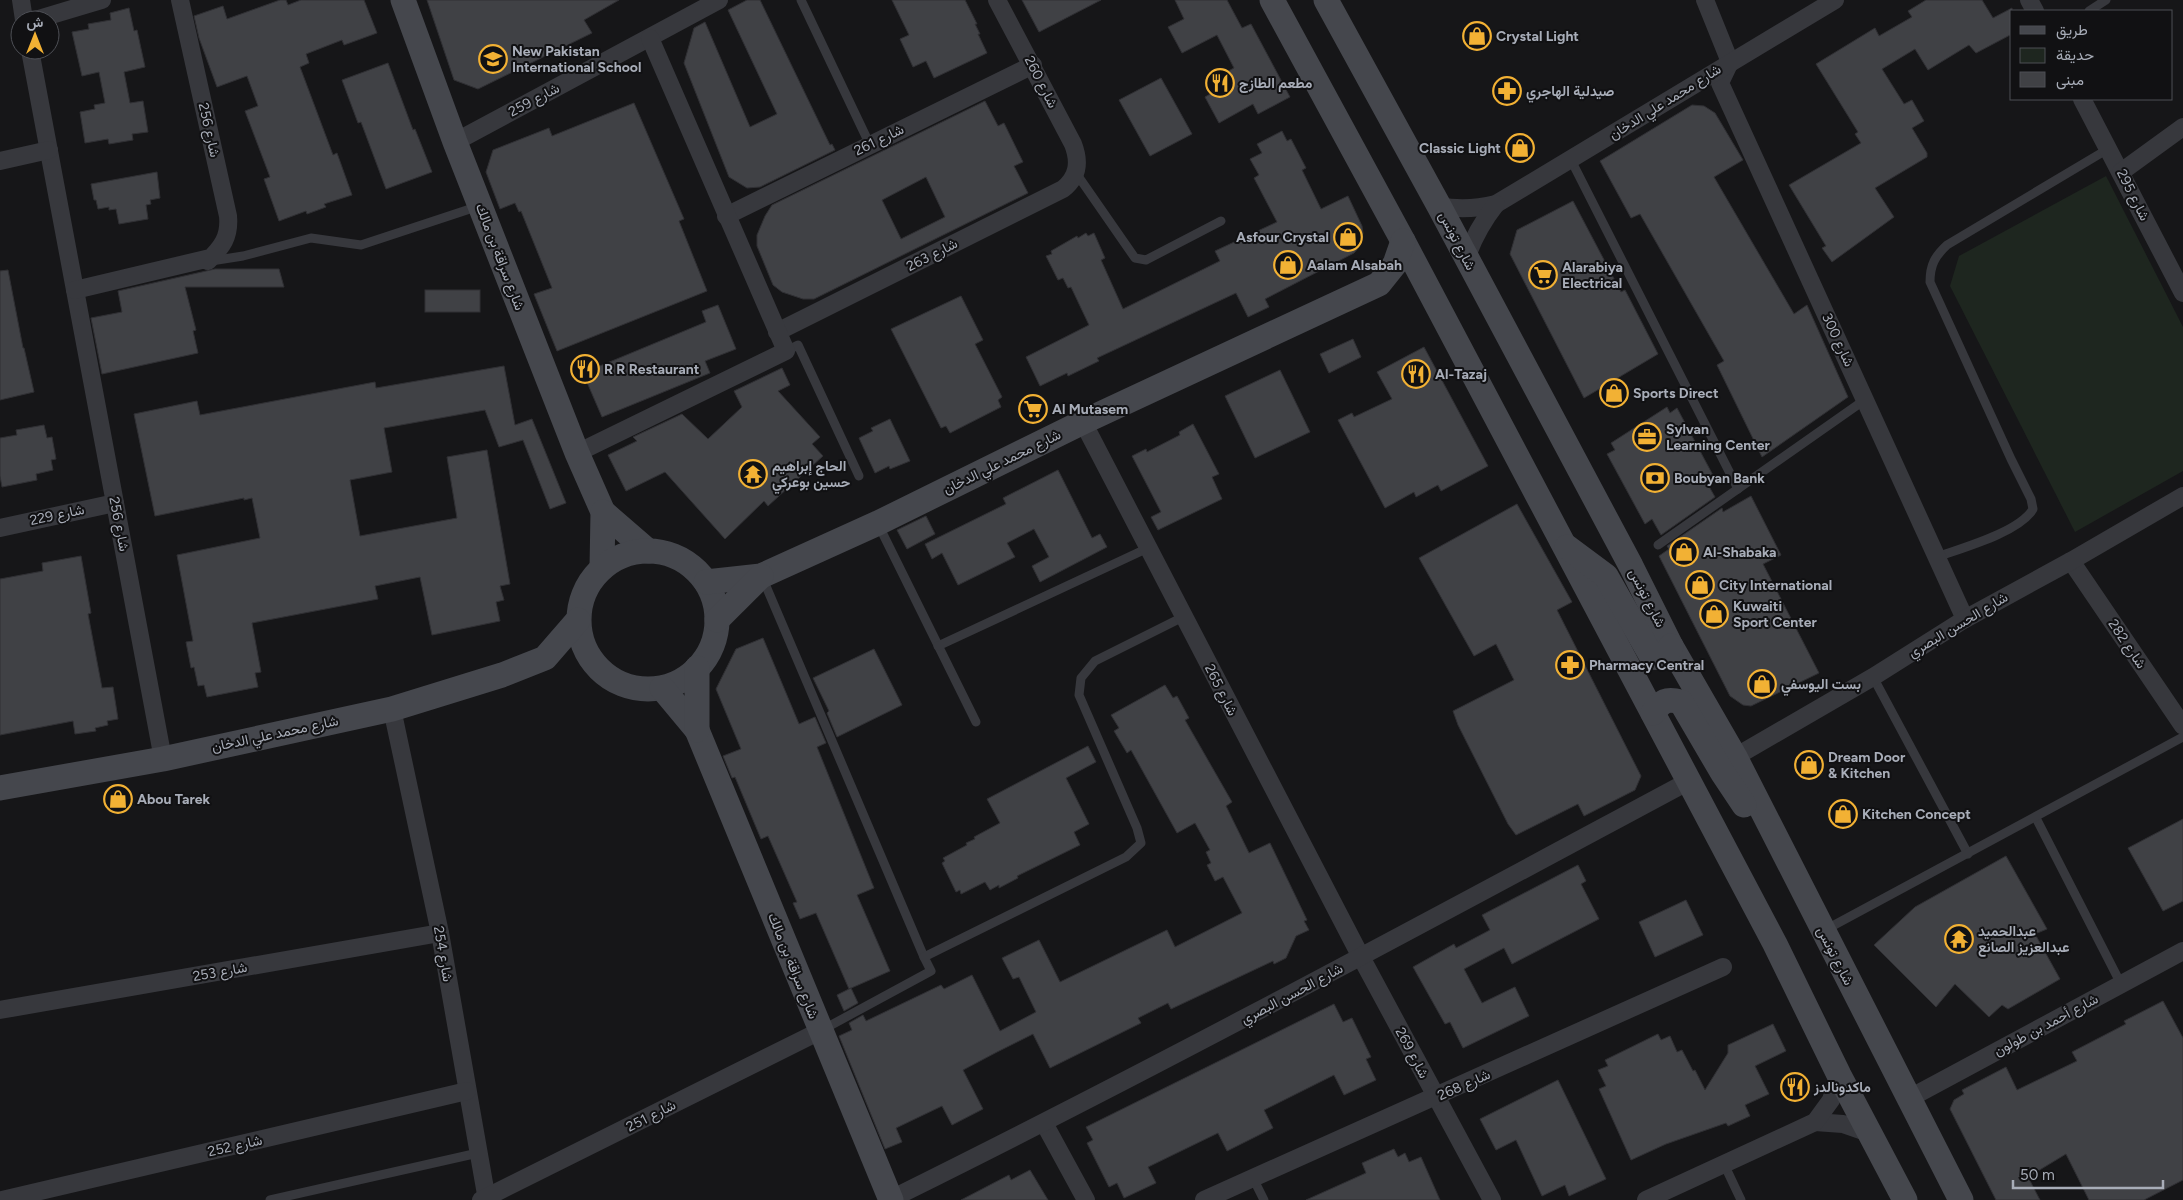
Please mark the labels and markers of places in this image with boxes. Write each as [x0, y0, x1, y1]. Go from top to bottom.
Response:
shop icon: Crystal Light [1462, 21, 1492, 51]
place label: Crystal Light [1496, 28, 1579, 45]
place label: New Pakistan International School [512, 43, 641, 76]
school or university icon: New Pakistan International School [478, 44, 508, 74]
restaurant icon: مطعم الطازج [1205, 68, 1235, 98]
place label: مطعم الطازج [1239, 75, 1313, 93]
pharmacy icon: صيدلية الهاجري [1492, 76, 1522, 106]
place label: صيدلية الهاجري [1526, 83, 1615, 103]
shop icon: Classic Light [1505, 133, 1535, 163]
place label: Classic Light [1419, 140, 1501, 157]
shop icon: Asfour Crystal [1333, 222, 1363, 252]
place label: Asfour Crystal [1236, 229, 1329, 246]
shop icon: Aalam Alsabah [1273, 250, 1303, 280]
place label: Aalam Alsabah [1307, 257, 1402, 274]
place label: Alarabiya Electrical [1562, 259, 1623, 292]
supermarket icon: Alarabiya Electrical [1528, 260, 1558, 290]
restaurant icon: R R Restaurant [570, 354, 600, 384]
restaurant icon: Al-Tazaj [1401, 359, 1431, 389]
place label: R R Restaurant [604, 361, 700, 378]
place label: Al-Tazaj [1435, 366, 1487, 383]
shop icon: Sports Direct [1599, 378, 1629, 408]
place label: Sports Direct [1633, 385, 1719, 402]
supermarket icon: Al Mutasem [1018, 394, 1048, 424]
place label: Al Mutasem [1052, 401, 1128, 418]
place label: Sylvan Learning Center [1666, 421, 1770, 454]
office icon: Sylvan Learning Center [1632, 422, 1662, 452]
place label: الحاج إبراهيم حسين بوعركي [772, 458, 851, 494]
temple icon: الحاج إبراهيم حسين بوعركي [738, 459, 768, 489]
bank icon: Boubyan Bank [1640, 463, 1670, 493]
place label: Boubyan Bank [1674, 470, 1765, 487]
shop icon: Al-Shabaka [1669, 537, 1699, 567]
place label: Al-Shabaka [1703, 544, 1777, 561]
shop icon: City International [1685, 570, 1715, 600]
place label: City International [1719, 577, 1832, 594]
place label: Kuwaiti Sport Center [1733, 598, 1817, 631]
shop icon: Kuwaiti Sport Center [1699, 599, 1729, 629]
pharmacy icon: Pharmacy Central [1555, 650, 1585, 680]
place label: Pharmacy Central [1589, 657, 1704, 674]
shop icon: بست اليوسفي [1747, 669, 1777, 699]
place label: بست اليوسفي [1781, 676, 1861, 696]
place label: Dream Door & Kitchen [1828, 749, 1906, 782]
shop icon: Dream Door & Kitchen [1794, 750, 1824, 780]
shop icon: Abou Tarek [103, 784, 133, 814]
place label: Abou Tarek [137, 791, 211, 808]
shop icon: Kitchen Concept [1828, 799, 1858, 829]
place label: Kitchen Concept [1862, 806, 1971, 823]
place label: عبدالحميد عبدالعزيز الصانع [1978, 923, 2070, 957]
temple icon: عبدالحميد عبدالعزيز الصانع [1944, 924, 1974, 954]
restaurant icon: ماكدونالدز [1780, 1072, 1810, 1102]
place label: ماكدونالدز [1813, 1079, 1871, 1096]

